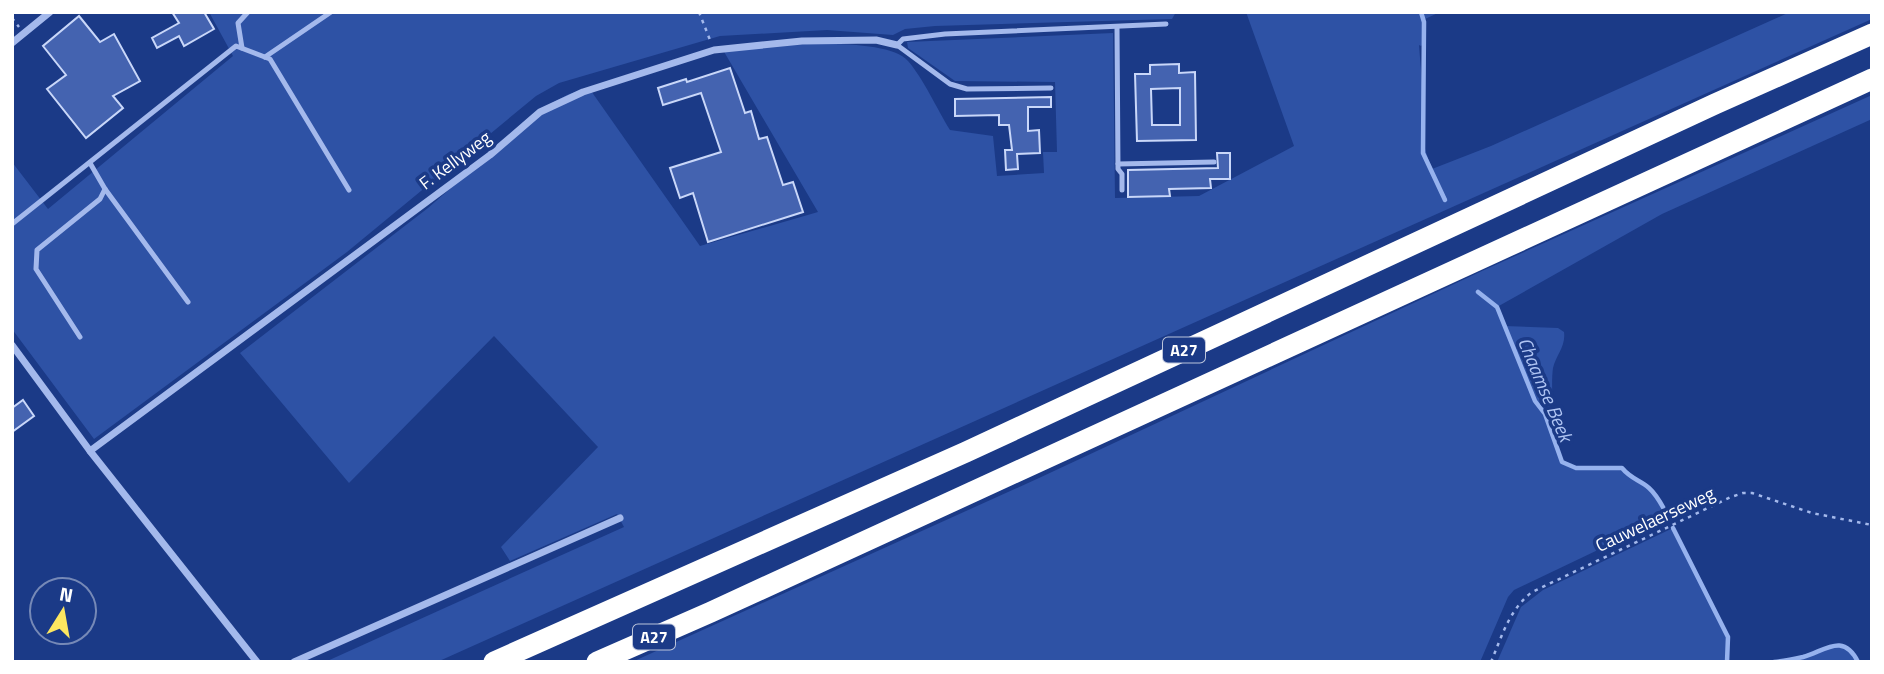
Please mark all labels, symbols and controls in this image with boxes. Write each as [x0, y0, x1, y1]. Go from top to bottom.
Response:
street label: F. Kellyweg [413, 124, 497, 196]
water label: Chaamse Beek [1511, 332, 1582, 448]
road number: A27 [1163, 338, 1205, 362]
street label: Cauwelaerseweg [1591, 480, 1719, 558]
north arrow [28, 576, 98, 646]
text: N [57, 578, 76, 609]
road number: A27 [633, 624, 675, 650]

